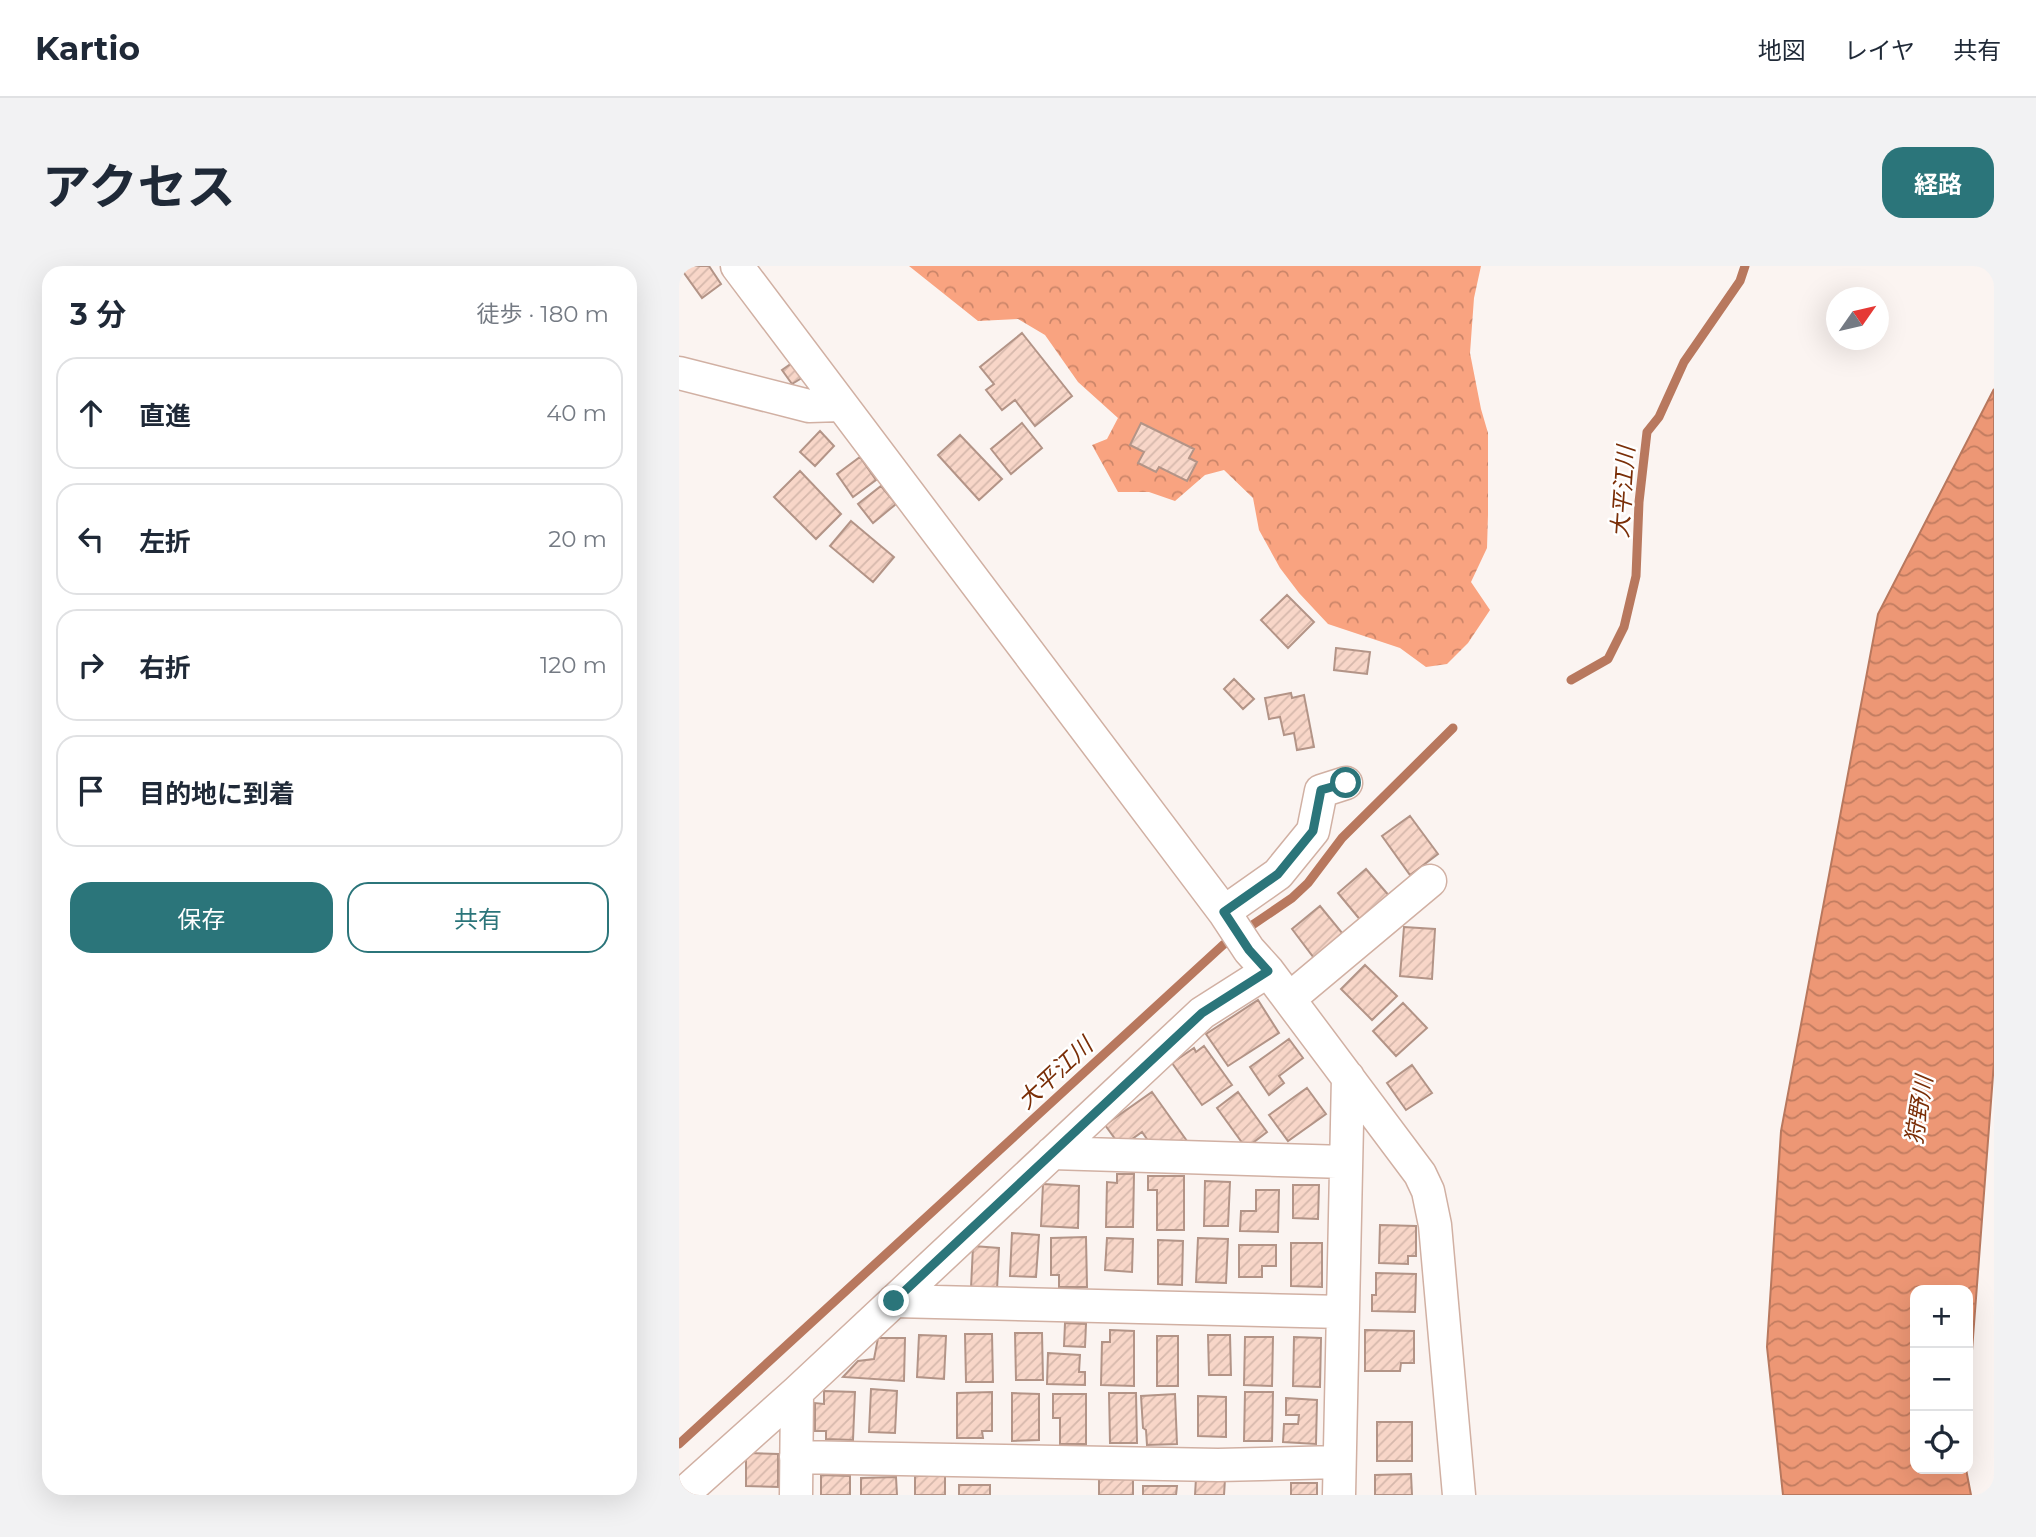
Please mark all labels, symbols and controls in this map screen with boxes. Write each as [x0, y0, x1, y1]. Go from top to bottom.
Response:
text: Kartio [35, 28, 140, 68]
text: 地図 [1758, 36, 1806, 65]
text: レイヤ [1844, 36, 1915, 65]
text: 共有 [1953, 36, 2001, 65]
button: 経路 [1882, 147, 1994, 218]
text: アクセス [42, 157, 236, 216]
north arrow [1826, 287, 1889, 350]
text: 3 分 [70, 296, 126, 333]
text: 徒歩 · 180 m [477, 300, 609, 328]
icon: ahead [72, 394, 110, 432]
text: 40 m [546, 399, 607, 427]
text: 直進 [139, 400, 191, 432]
water label: 大平江川 [1606, 442, 1640, 539]
icon: left [72, 520, 110, 558]
text: 20 m [548, 525, 607, 553]
text: 左折 [139, 526, 191, 558]
icon: right [72, 646, 110, 684]
text: 120 m [540, 651, 607, 679]
text: 右折 [139, 652, 191, 684]
route start [1330, 767, 1361, 798]
icon: arrive [72, 772, 110, 810]
text: 目的地に到着 [139, 778, 295, 810]
button: 保存 [70, 882, 333, 953]
button: 共有 [347, 882, 609, 953]
water label: 大平江川 [1012, 1029, 1100, 1115]
water label: 狩野川 [1900, 1071, 1939, 1146]
route end [878, 1285, 909, 1316]
map controls [1910, 1285, 1973, 1474]
button: + [1910, 1285, 1973, 1348]
button: − [1910, 1348, 1973, 1411]
button: locate [1910, 1411, 1973, 1474]

